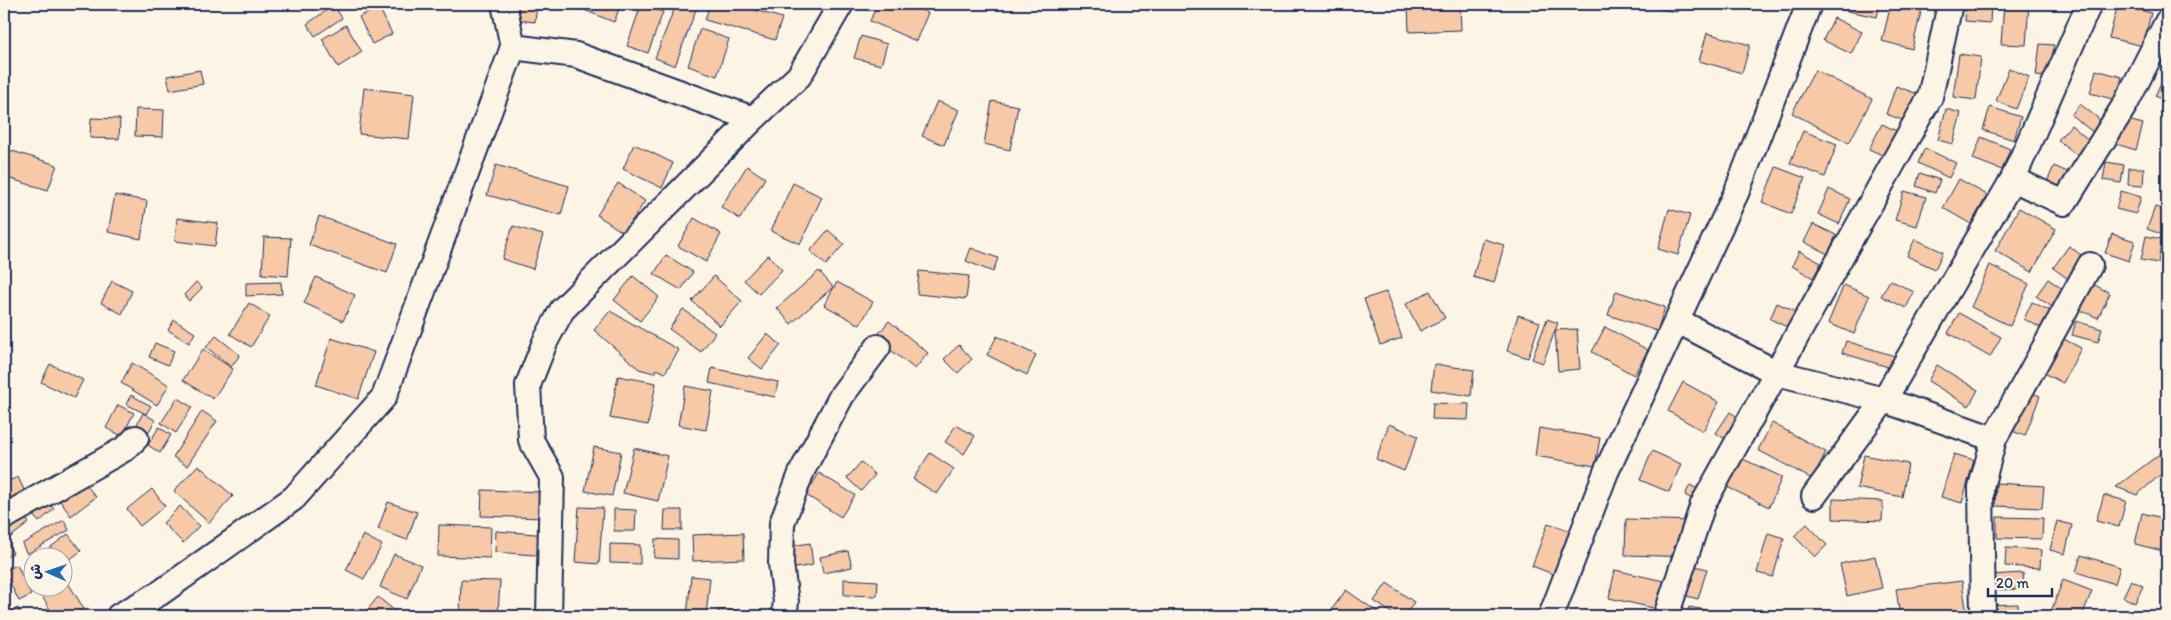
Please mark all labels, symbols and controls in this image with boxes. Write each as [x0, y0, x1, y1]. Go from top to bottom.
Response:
north arrow [22, 548, 72, 598]
text: ش [27, 564, 44, 580]
scale bar [1988, 565, 2052, 597]
text: 20 m [1996, 574, 2030, 592]

